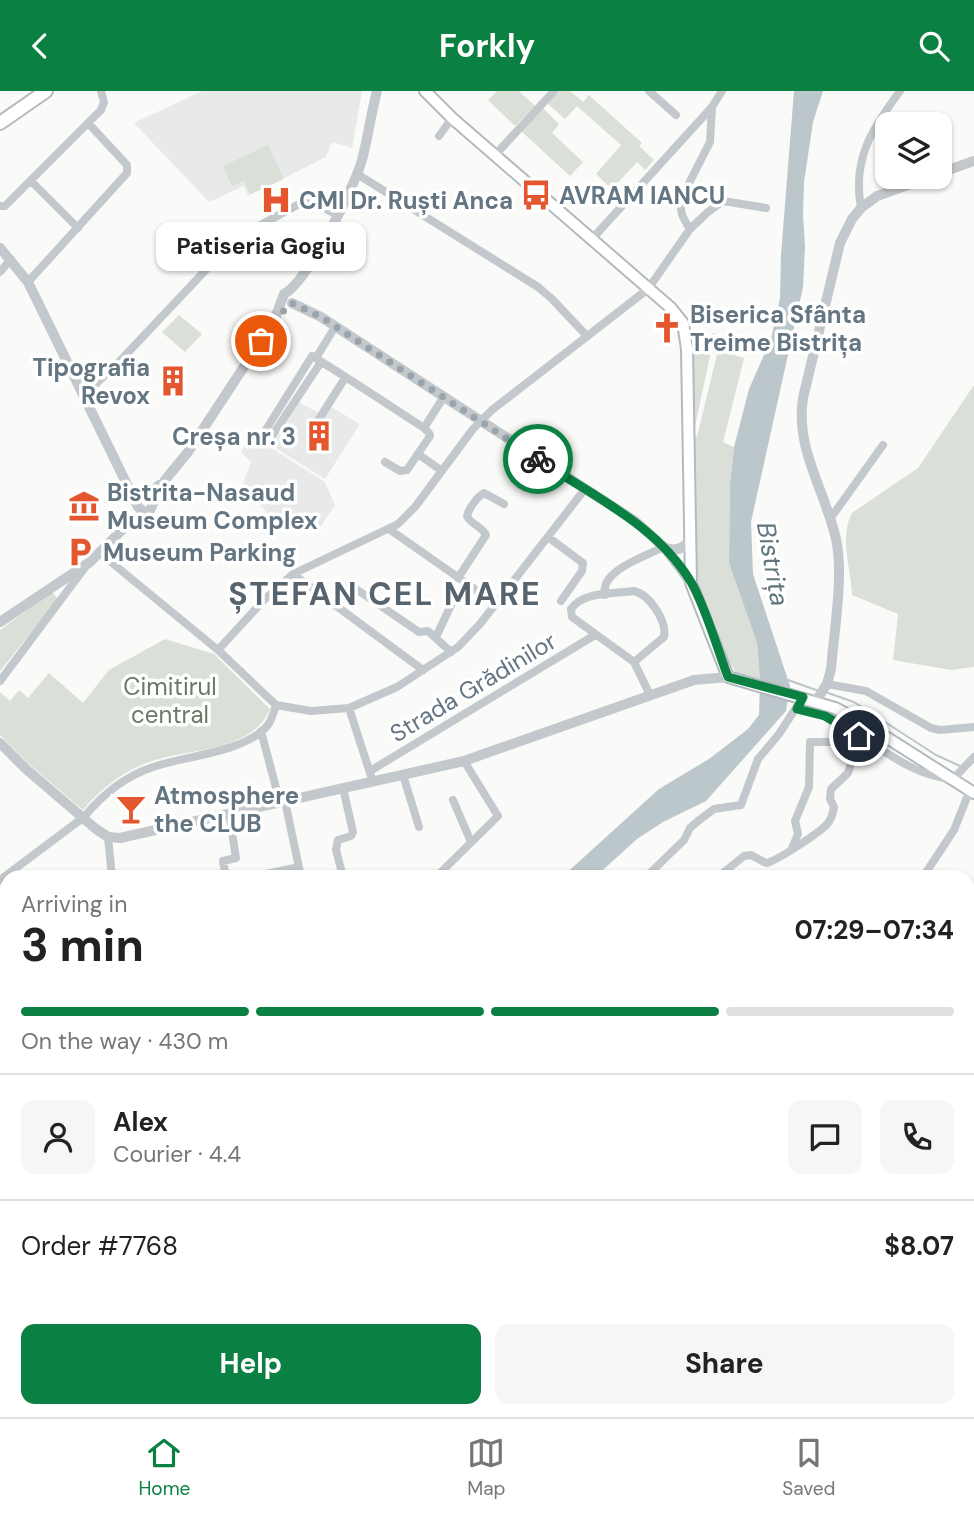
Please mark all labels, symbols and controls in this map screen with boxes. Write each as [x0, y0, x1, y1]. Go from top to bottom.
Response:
text: Forkly [439, 25, 535, 67]
icon: back [21, 27, 59, 65]
icon: search [915, 27, 953, 65]
map controls [875, 112, 952, 189]
button: layers [875, 112, 952, 189]
bus stop icon: AVRAM IANCU [519, 178, 553, 212]
place label: AVRAM IANCU [559, 180, 725, 211]
hospital icon: CMI Dr. Ruști Anca [259, 183, 293, 217]
place label: CMI Dr. Ruști Anca [299, 185, 513, 216]
callout: Patiseria Gogiu [156, 222, 366, 271]
text: Patiseria Gogiu [176, 231, 346, 261]
place label: Biserica Sfânta Treime Bistrița [690, 299, 866, 359]
pin [231, 311, 291, 371]
church icon: Biserica Sfânta Treime Bistrița [650, 311, 684, 345]
icon: bag [242, 322, 280, 360]
place label: Tipografia Revox [33, 352, 150, 411]
building icon: Tipografia Revox [156, 364, 190, 398]
building icon: Creșa nr. 3 [302, 419, 336, 453]
place label: Creșa nr. 3 [172, 421, 296, 452]
courier [503, 424, 573, 494]
icon: bike [519, 440, 557, 478]
place label: Bistrita-Nasaud Museum Complex [107, 477, 318, 536]
museum icon: Bistrita-Nasaud Museum Complex [67, 489, 101, 523]
water label: Bistrița [749, 519, 797, 609]
parking icon: Museum Parking [63, 535, 97, 569]
place label: Museum Parking [103, 537, 297, 568]
district label: ȘTEFAN CEL MARE [228, 573, 542, 615]
street label: Strada Grădinilor [384, 625, 562, 749]
park label: Cimitirul central [123, 671, 217, 730]
pin [829, 706, 889, 766]
icon: home [840, 717, 878, 755]
place label: Atmosphere the CLUB [154, 780, 299, 839]
bar icon: Atmosphere the CLUB [114, 792, 148, 826]
text: Arriving in [21, 889, 127, 919]
text: 07:29–07:34 [794, 913, 954, 947]
text: 3 min [21, 915, 144, 975]
text: On the way · 430 m [21, 1026, 228, 1056]
button: person [21, 1100, 95, 1174]
button: chat [788, 1100, 862, 1174]
button: phone [880, 1100, 954, 1174]
text: Alex [113, 1105, 168, 1139]
text: Courier · 4.4 [113, 1139, 241, 1169]
text: Order #7768 [21, 1229, 178, 1263]
text: $8.07 [884, 1229, 954, 1263]
button: Help [21, 1324, 481, 1404]
button: Share [495, 1324, 954, 1404]
tab: Home [138, 1434, 190, 1501]
tab: Map [467, 1434, 505, 1501]
tab: Saved [782, 1434, 836, 1501]

